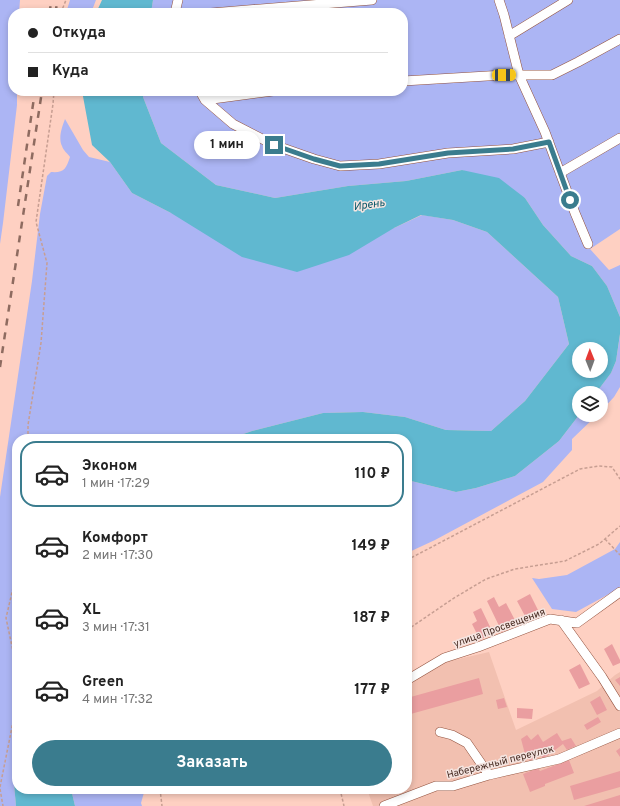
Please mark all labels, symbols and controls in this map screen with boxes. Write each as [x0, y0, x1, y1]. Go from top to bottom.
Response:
text: Откуда [52, 24, 106, 43]
text: Куда [52, 62, 89, 81]
car [492, 69, 516, 81]
callout: 1 мин [194, 131, 260, 159]
route end [265, 136, 283, 154]
text: 1 мин [210, 137, 244, 153]
route start [561, 191, 579, 209]
water label: Ирень [353, 196, 386, 214]
north arrow [572, 342, 608, 378]
map controls [572, 342, 608, 422]
button: layers [572, 386, 608, 422]
icon: car [34, 456, 70, 492]
text: Эконом [82, 457, 137, 476]
text: 110 ₽ [355, 465, 390, 484]
text: 1 мин · 17:29 [82, 476, 150, 492]
icon: car [34, 528, 70, 564]
text: Комфорт [82, 529, 148, 548]
text: 149 ₽ [352, 537, 390, 556]
text: 2 мин · 17:30 [82, 548, 153, 564]
icon: car [34, 600, 70, 636]
text: XL [82, 601, 100, 620]
street label: улица Просвещения [452, 606, 547, 651]
text: 187 ₽ [353, 609, 390, 628]
text: 3 мин · 17:31 [82, 620, 150, 636]
icon: car [34, 672, 70, 708]
text: Green [82, 673, 124, 692]
text: 177 ₽ [354, 681, 390, 700]
text: 4 мин · 17:32 [82, 692, 153, 708]
button: Заказать [32, 740, 392, 786]
street label: Набережный переулок [445, 743, 556, 782]

